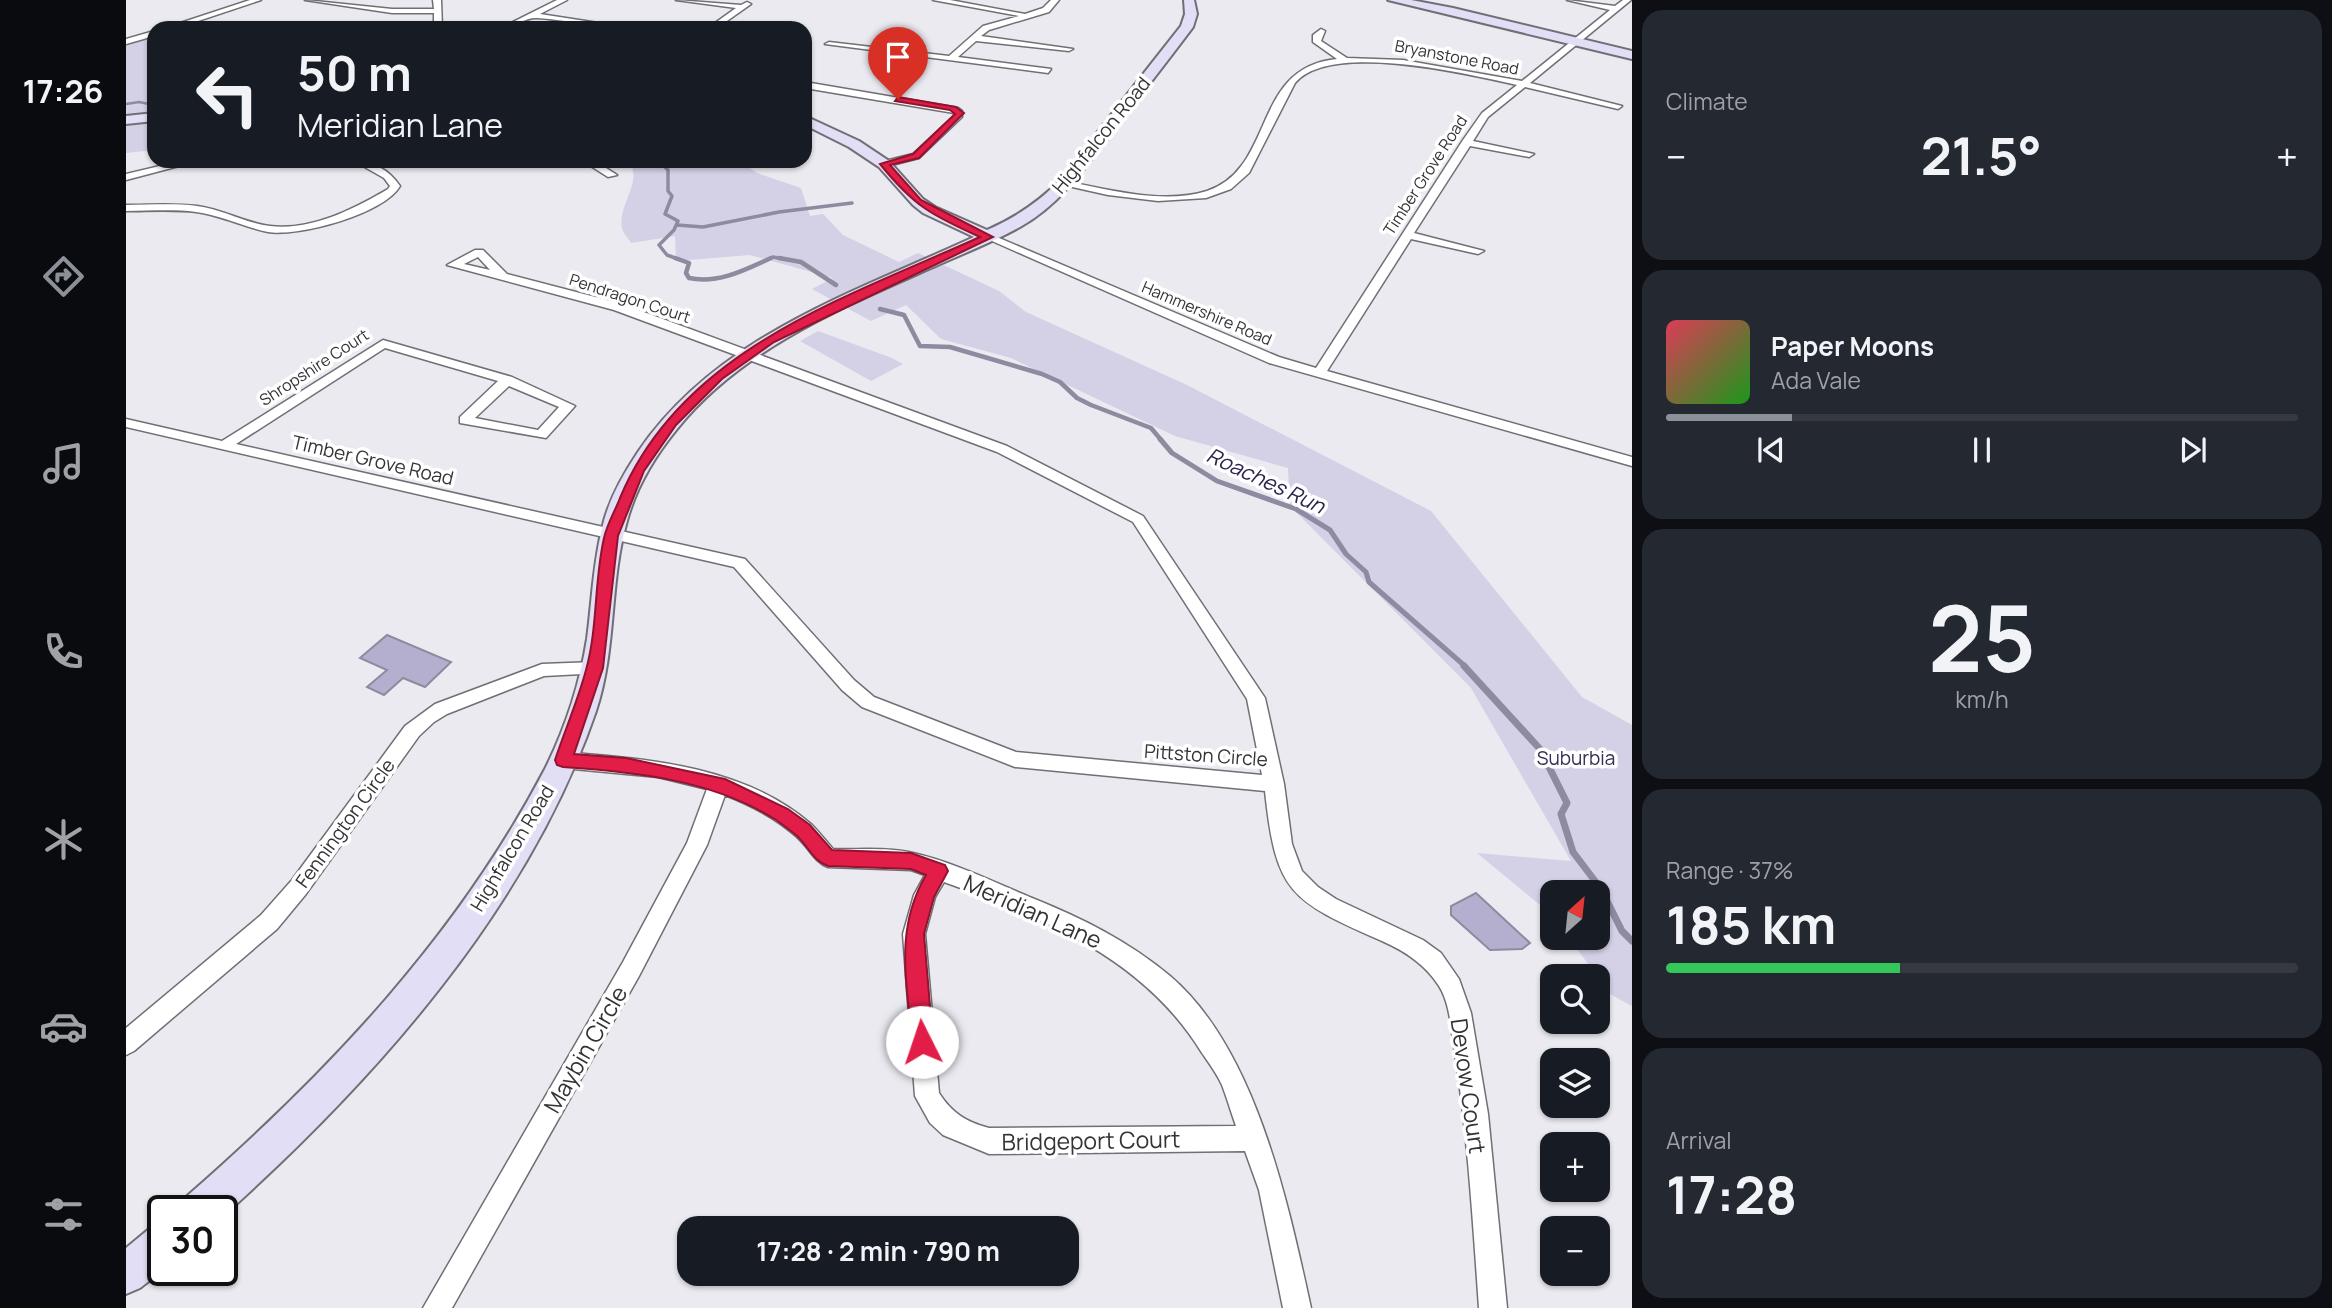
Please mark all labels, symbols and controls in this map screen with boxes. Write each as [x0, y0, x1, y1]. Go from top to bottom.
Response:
pin [868, 27, 928, 99]
street label: Bryanstone Road [1393, 34, 1521, 80]
icon: arrive [879, 38, 917, 76]
text: 50 m [297, 39, 412, 106]
icon: left [182, 49, 273, 140]
text: 17:26 [23, 69, 104, 113]
street label: Highfalcon Road [1046, 71, 1156, 199]
text: Climate [1666, 85, 1748, 117]
text: Meridian Lane [297, 103, 503, 147]
street label: Timber Grove Road [1378, 111, 1472, 239]
text: 21.5° [1921, 120, 2042, 191]
text: − [1666, 130, 1687, 182]
text: + [2276, 130, 2298, 182]
icon: directions [39, 252, 88, 301]
street label: Pendragon Court [567, 268, 693, 328]
street label: Hammershire Road [1139, 276, 1275, 350]
street label: Shropshire Court [255, 323, 373, 411]
text: Paper Moons [1771, 328, 1934, 364]
text: Ada Vale [1771, 364, 1861, 396]
street label: Timber Grove Road [290, 429, 456, 491]
icon: previous [1752, 431, 1790, 469]
icon: pause [1963, 431, 2001, 469]
icon: next [2174, 431, 2212, 469]
icon: music [39, 439, 88, 488]
water label: Roaches Run [1202, 440, 1331, 520]
text: 25 [1928, 575, 2036, 699]
icon: phone [39, 627, 88, 676]
text: km/h [1955, 683, 2009, 715]
street label: Pittston Circle [1143, 738, 1269, 772]
park label: Suburbia [1537, 745, 1615, 771]
street label: Fennington Circle [289, 753, 401, 893]
street label: Highfalcon Road [464, 780, 560, 916]
icon: climate [39, 815, 88, 864]
text: Range · 37% [1666, 854, 1793, 886]
street label: Meridian Lane [959, 866, 1107, 956]
north arrow [1540, 880, 1610, 950]
map controls [1540, 880, 1610, 1286]
text: 185 km [1666, 889, 1836, 960]
button: search [1540, 964, 1610, 1034]
street label: Maybin Circle [536, 980, 634, 1118]
icon: car [39, 1002, 88, 1051]
position arrow [885, 1005, 959, 1079]
street label: Devow Court [1444, 1016, 1494, 1156]
button: layers [1540, 1048, 1610, 1118]
street label: Bridgeport Court [1001, 1122, 1181, 1158]
text: Arrival [1666, 1124, 1732, 1156]
button: + [1540, 1132, 1610, 1202]
text: 17:28 [1666, 1159, 1797, 1230]
icon: filters [39, 1190, 88, 1239]
speed limit sign: 30 [147, 1195, 238, 1286]
button: − [1540, 1216, 1610, 1286]
text: 17:28 · 2 min · 790 m [756, 1233, 1000, 1269]

